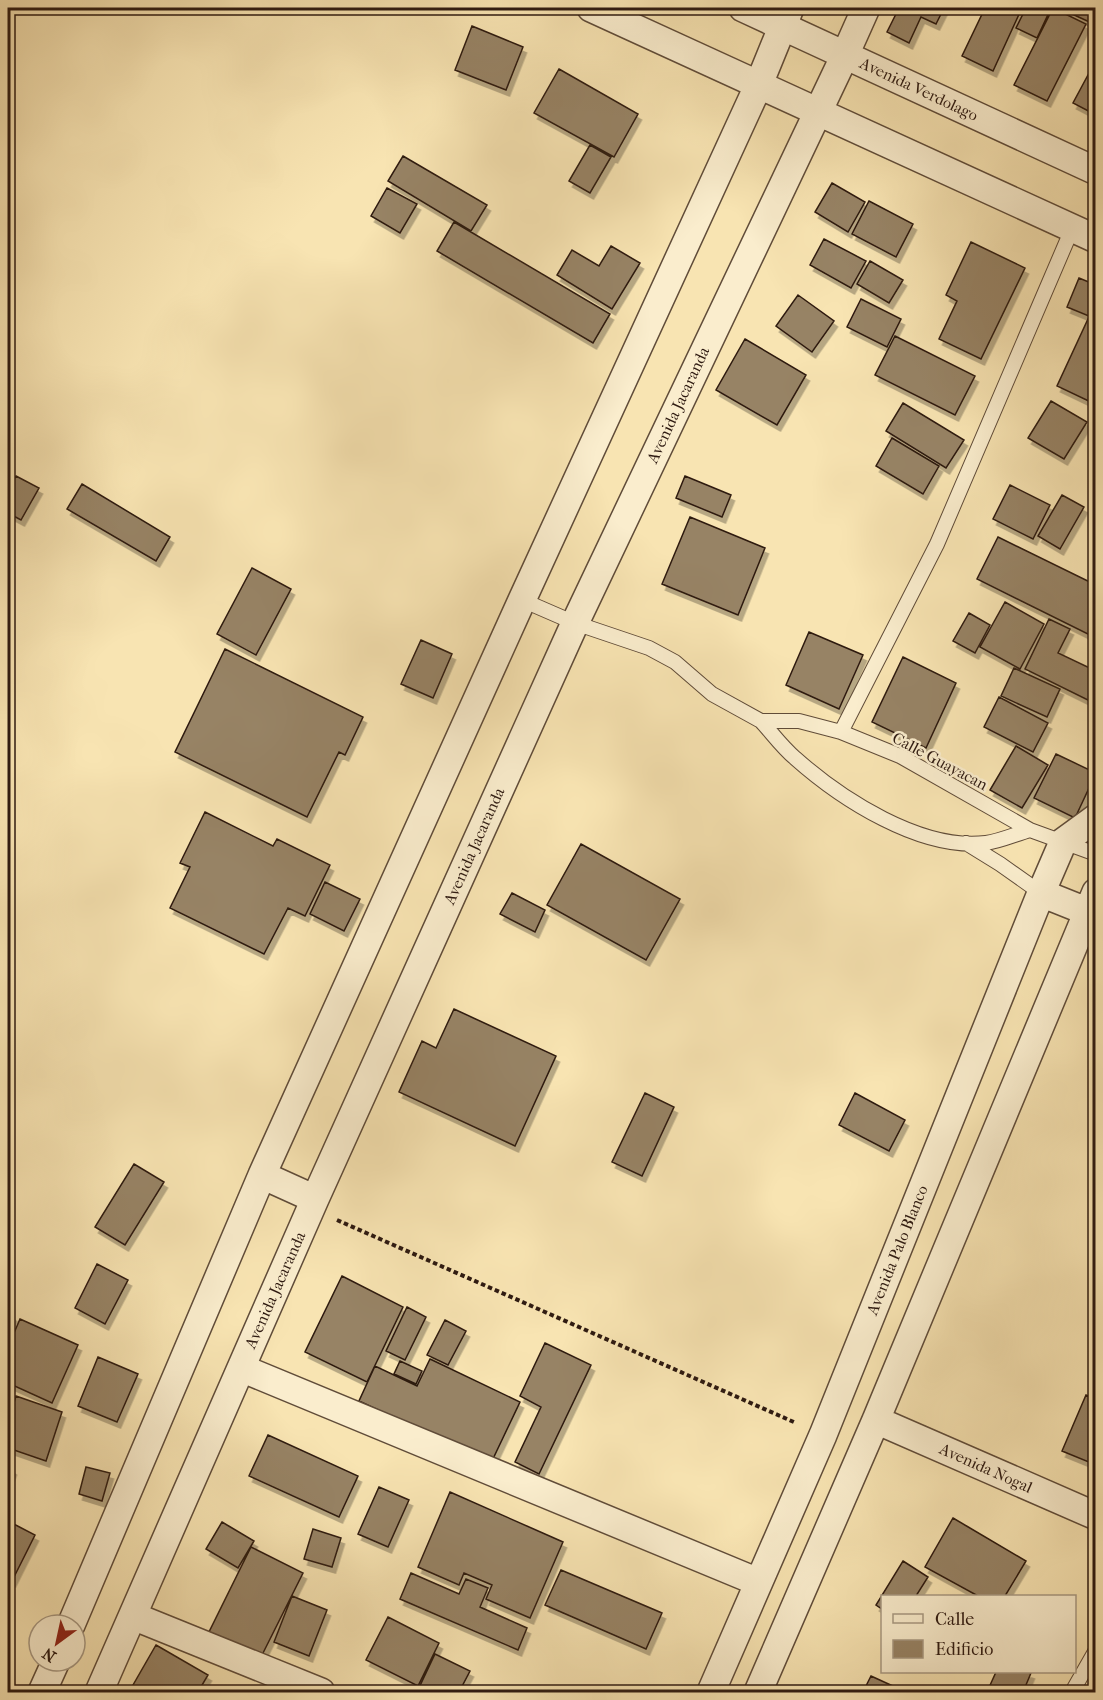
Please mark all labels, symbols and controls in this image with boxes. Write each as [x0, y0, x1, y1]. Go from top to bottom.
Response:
street label: Avenida Verdolago [856, 53, 981, 125]
street label: Avenida Jacaranda [642, 343, 714, 467]
street label: Calle Guayacan [889, 728, 992, 794]
street label: Avenida Jacaranda [439, 784, 509, 908]
street label: Avenida Palo Blanco [862, 1182, 932, 1319]
street label: Avenida Jacaranda [240, 1228, 310, 1352]
street label: Avenida Nogal [936, 1439, 1036, 1497]
legend [881, 1595, 1076, 1673]
text: Calle [935, 1609, 974, 1630]
north arrow [27, 1613, 87, 1673]
text: Edificio [935, 1639, 993, 1660]
text: N [38, 1643, 59, 1666]

